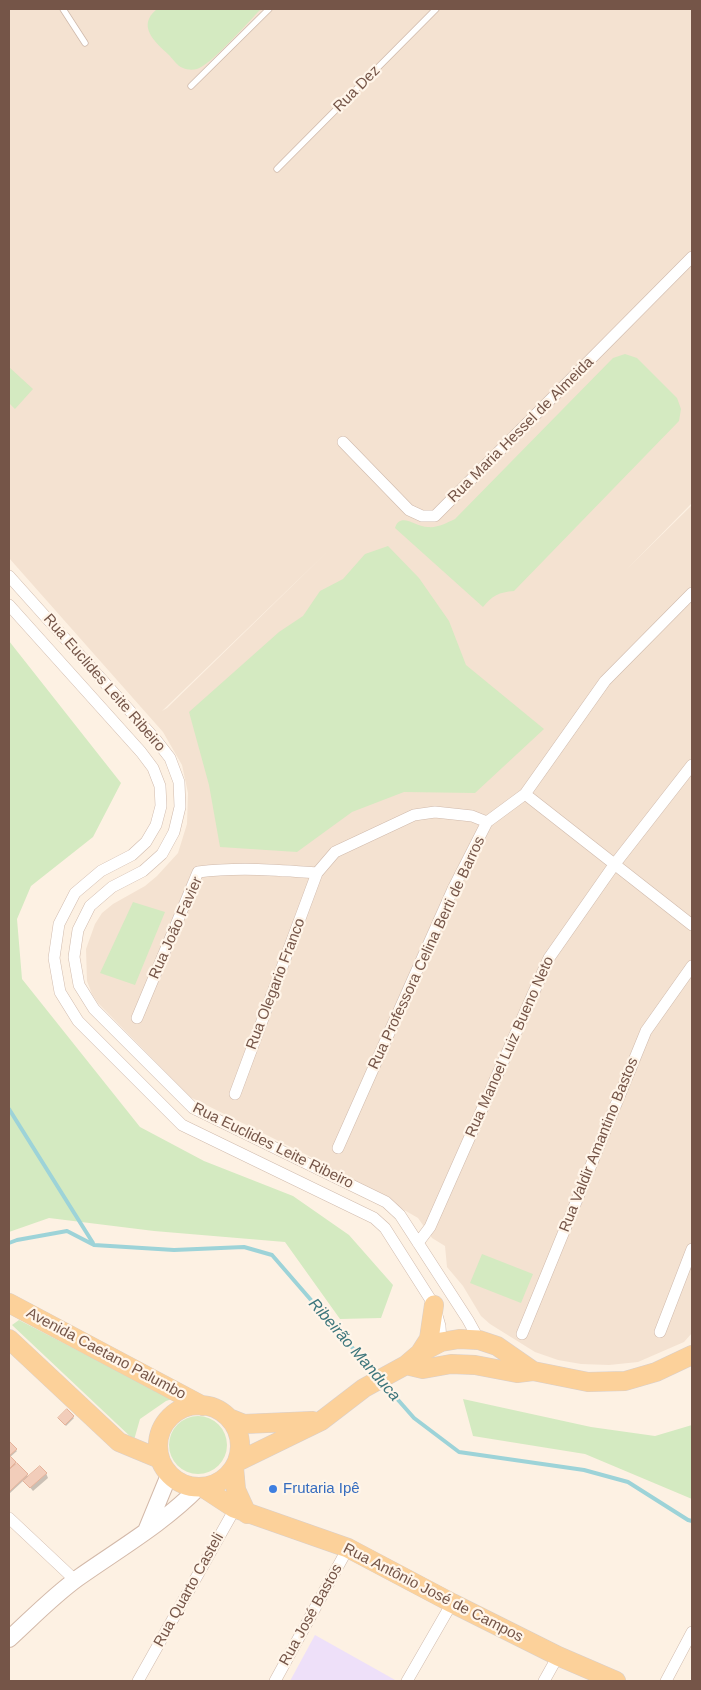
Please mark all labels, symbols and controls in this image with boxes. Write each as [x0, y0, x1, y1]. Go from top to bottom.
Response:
street label: Rua Dez [330, 62, 384, 116]
street label: Rua Maria Hessel de Almeida [444, 353, 598, 507]
street label: Rua Euclides Leite Ribeiro [39, 610, 169, 756]
street label: Rua Professora Celina Berti de Barros [365, 834, 489, 1072]
street label: Rua João Favier [145, 874, 207, 982]
street label: Rua Olegario Franco [243, 916, 309, 1052]
street label: Rua Manoel Luiz Bueno Neto [462, 954, 558, 1140]
street label: Rua Valdir Amantino Bastos [556, 1055, 642, 1235]
street label: Rua Euclides Leite Ribeiro [190, 1099, 356, 1193]
water label: Ribeirão Manduca [304, 1295, 404, 1405]
street label: Avenida Caetano Palumbo [23, 1304, 189, 1404]
place label: Frutaria Ipê [283, 1480, 360, 1498]
marker: Frutaria Ipê [267, 1483, 279, 1495]
street label: Rua Quarto Casteli [150, 1530, 228, 1650]
street label: Rua Antônio José de Campos [340, 1540, 526, 1646]
street label: Rua José Bastos [276, 1561, 346, 1669]

